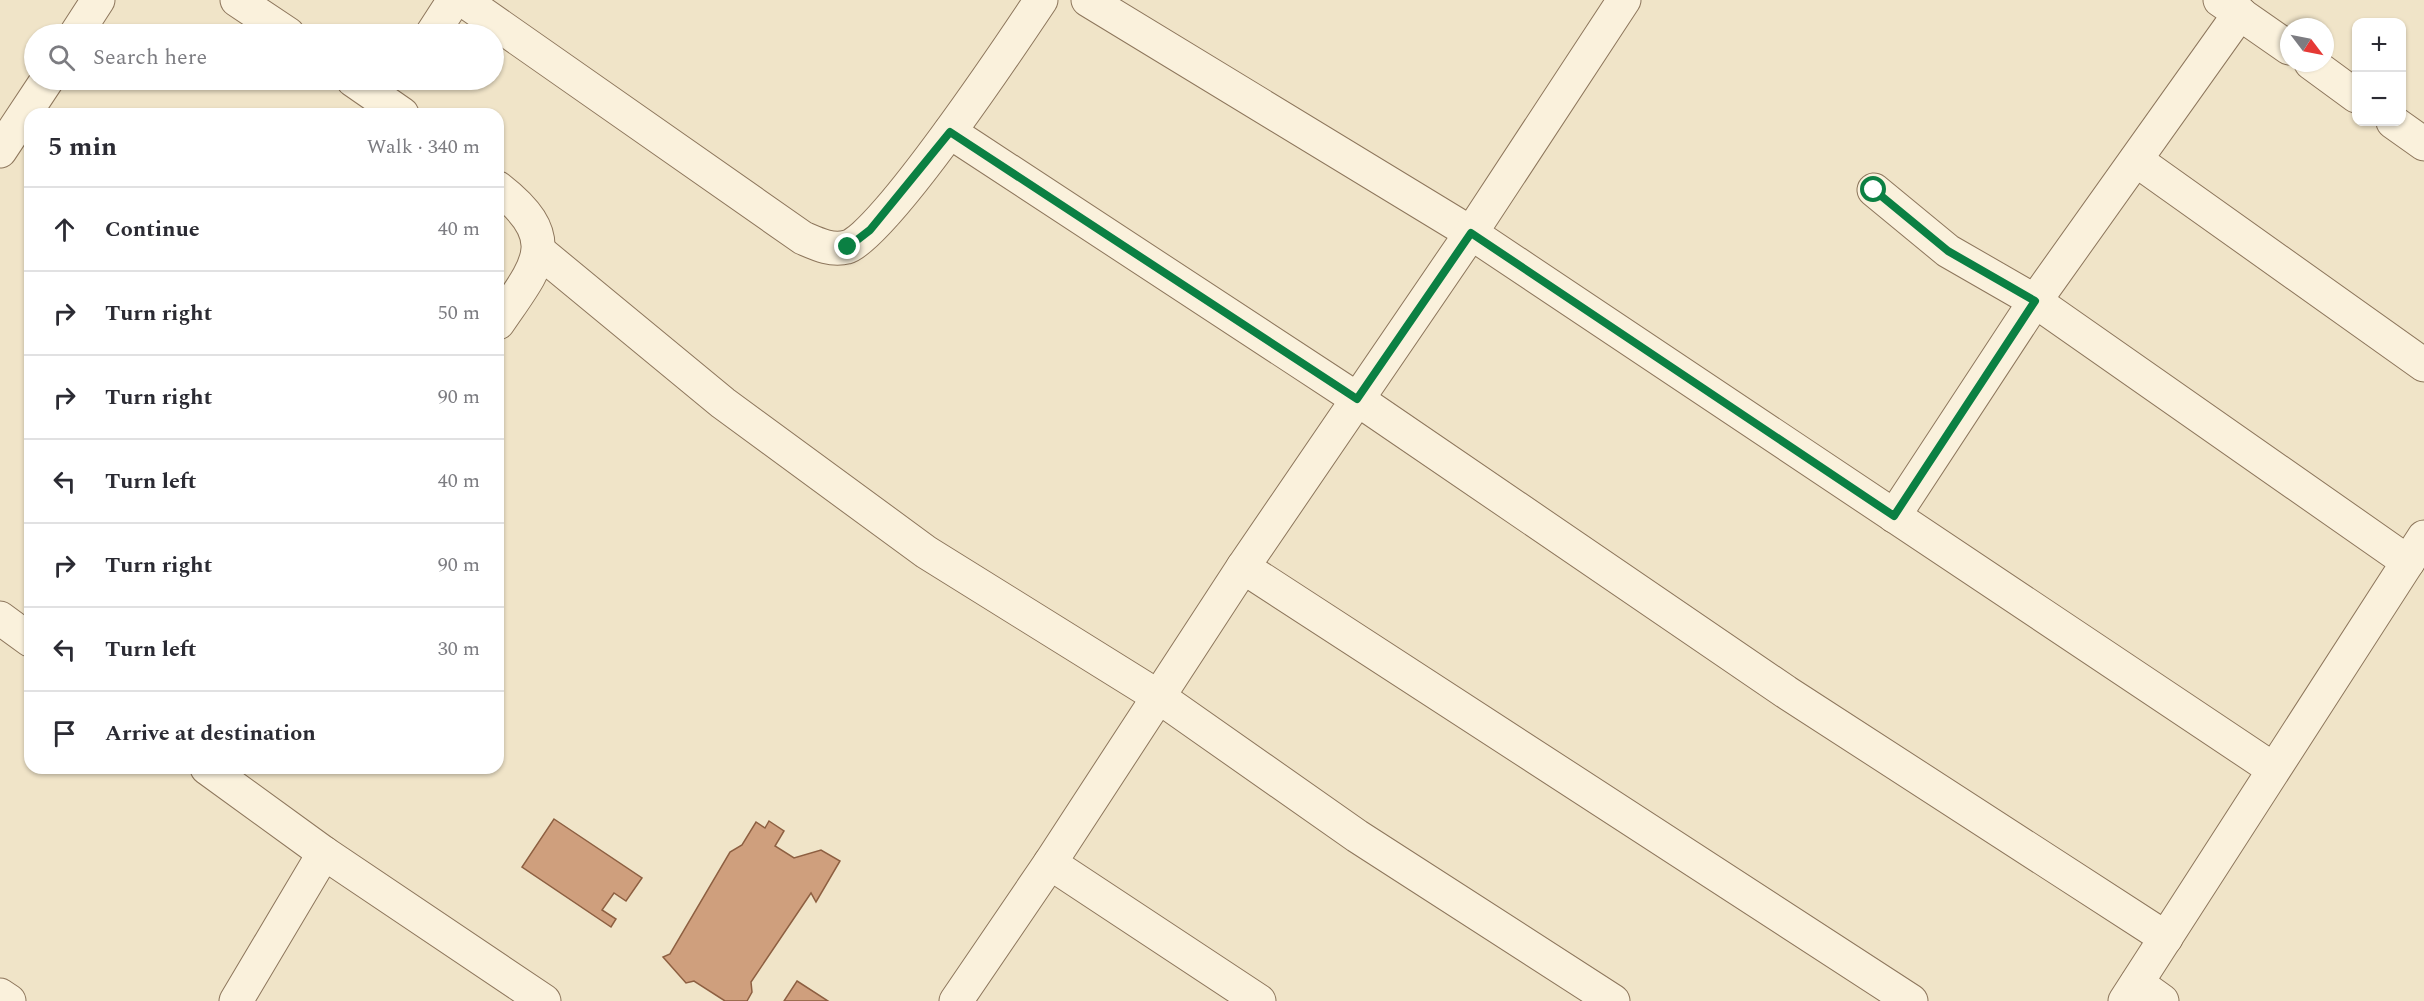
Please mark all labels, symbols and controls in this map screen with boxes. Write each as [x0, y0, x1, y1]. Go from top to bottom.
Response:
north arrow [2280, 18, 2334, 72]
map controls [2352, 18, 2406, 126]
button: + [2352, 18, 2406, 72]
search box [24, 24, 504, 90]
icon: search [45, 41, 78, 74]
text: Search here [93, 41, 207, 74]
button: − [2352, 72, 2406, 126]
text: 5 min [48, 127, 117, 167]
text: Walk · 340 m [367, 132, 480, 162]
route start [1860, 176, 1886, 202]
icon: ahead [48, 213, 81, 246]
text: Continue [105, 213, 200, 246]
text: 40 m [438, 214, 480, 244]
route end [834, 233, 860, 259]
icon: right [48, 297, 81, 330]
text: Turn right [105, 297, 212, 330]
text: 50 m [438, 298, 480, 328]
icon: right [48, 381, 81, 414]
text: Turn right [105, 381, 212, 414]
text: 90 m [438, 382, 480, 412]
icon: left [48, 465, 81, 498]
text: Turn left [105, 465, 197, 498]
text: 40 m [438, 466, 480, 496]
icon: right [48, 549, 81, 582]
text: Turn right [105, 549, 212, 582]
text: 90 m [438, 550, 480, 580]
icon: left [48, 633, 81, 666]
text: Turn left [105, 633, 197, 666]
text: 30 m [438, 634, 480, 664]
icon: arrive [48, 717, 81, 750]
text: Arrive at destination [105, 717, 316, 750]

